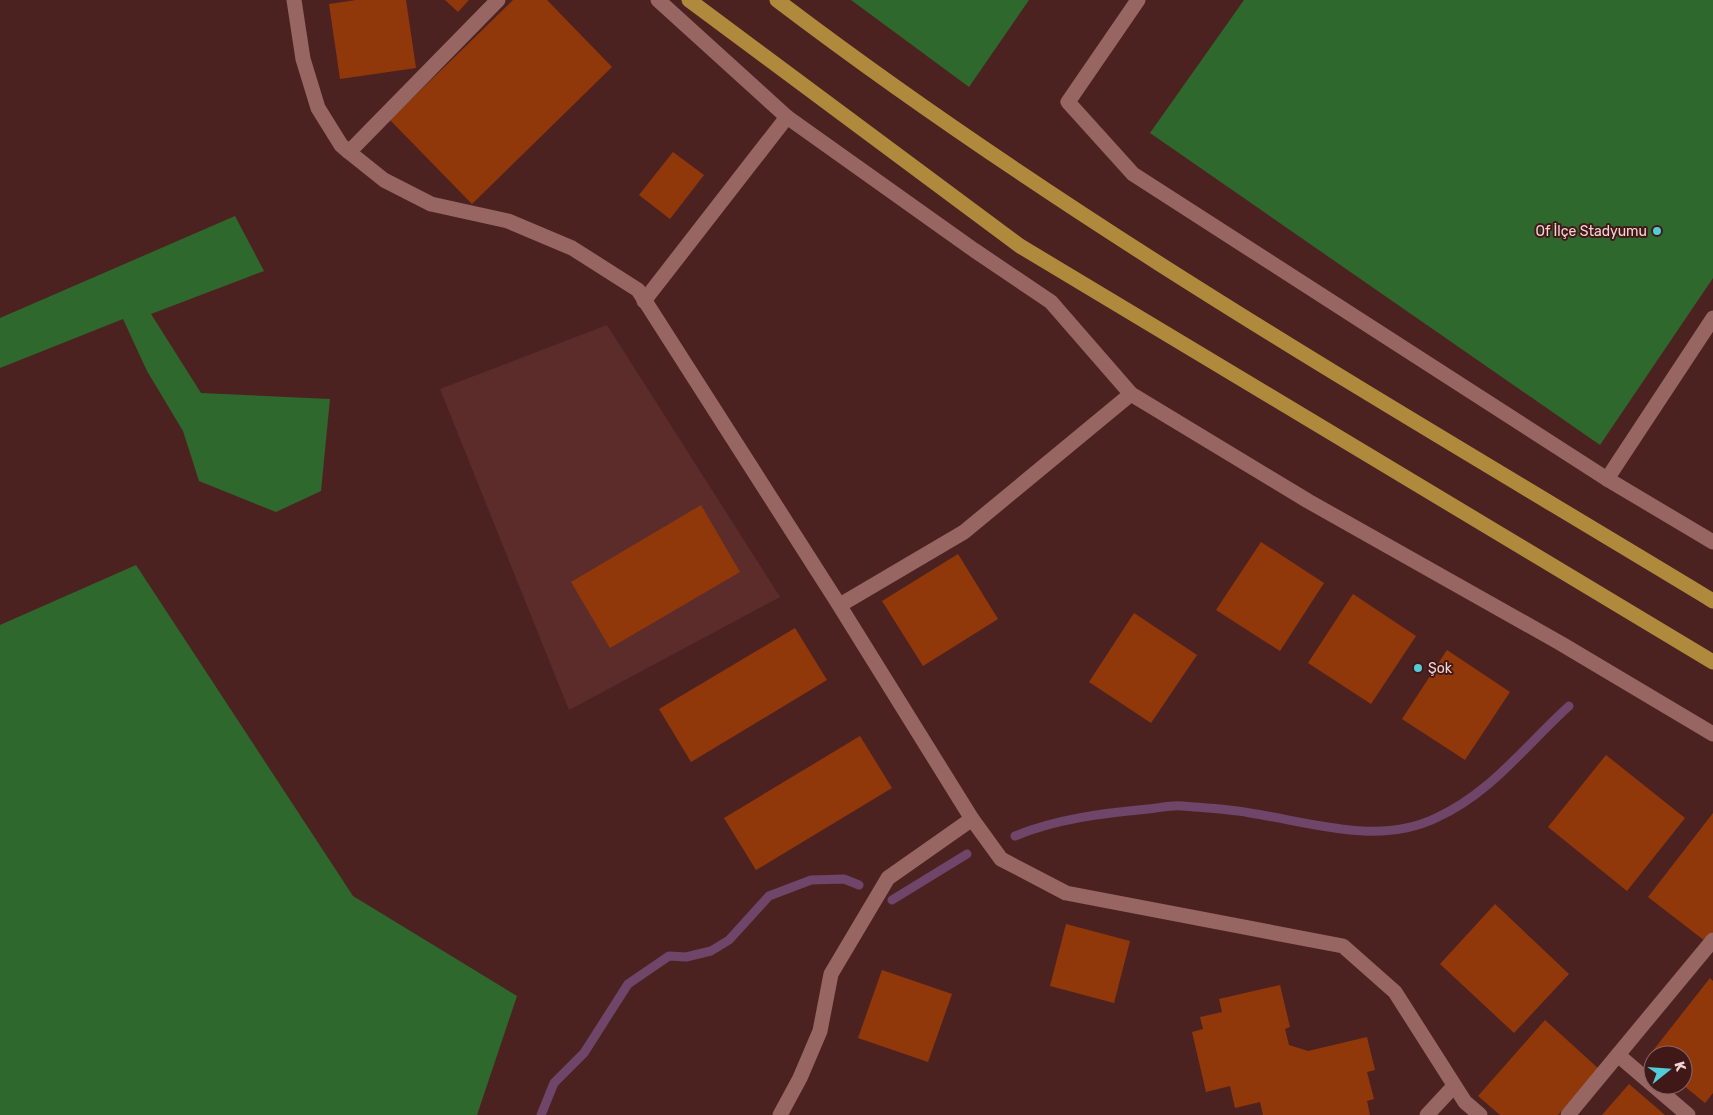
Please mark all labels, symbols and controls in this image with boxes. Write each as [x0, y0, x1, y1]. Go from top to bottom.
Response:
place label: Of İlçe Stadyumu [1536, 223, 1647, 240]
marker: Of İlçe Stadyumu [1651, 225, 1663, 237]
place label: Şok [1428, 660, 1453, 677]
marker: Şok [1412, 662, 1424, 674]
north arrow [1643, 1045, 1693, 1095]
text: K [1670, 1059, 1690, 1074]

